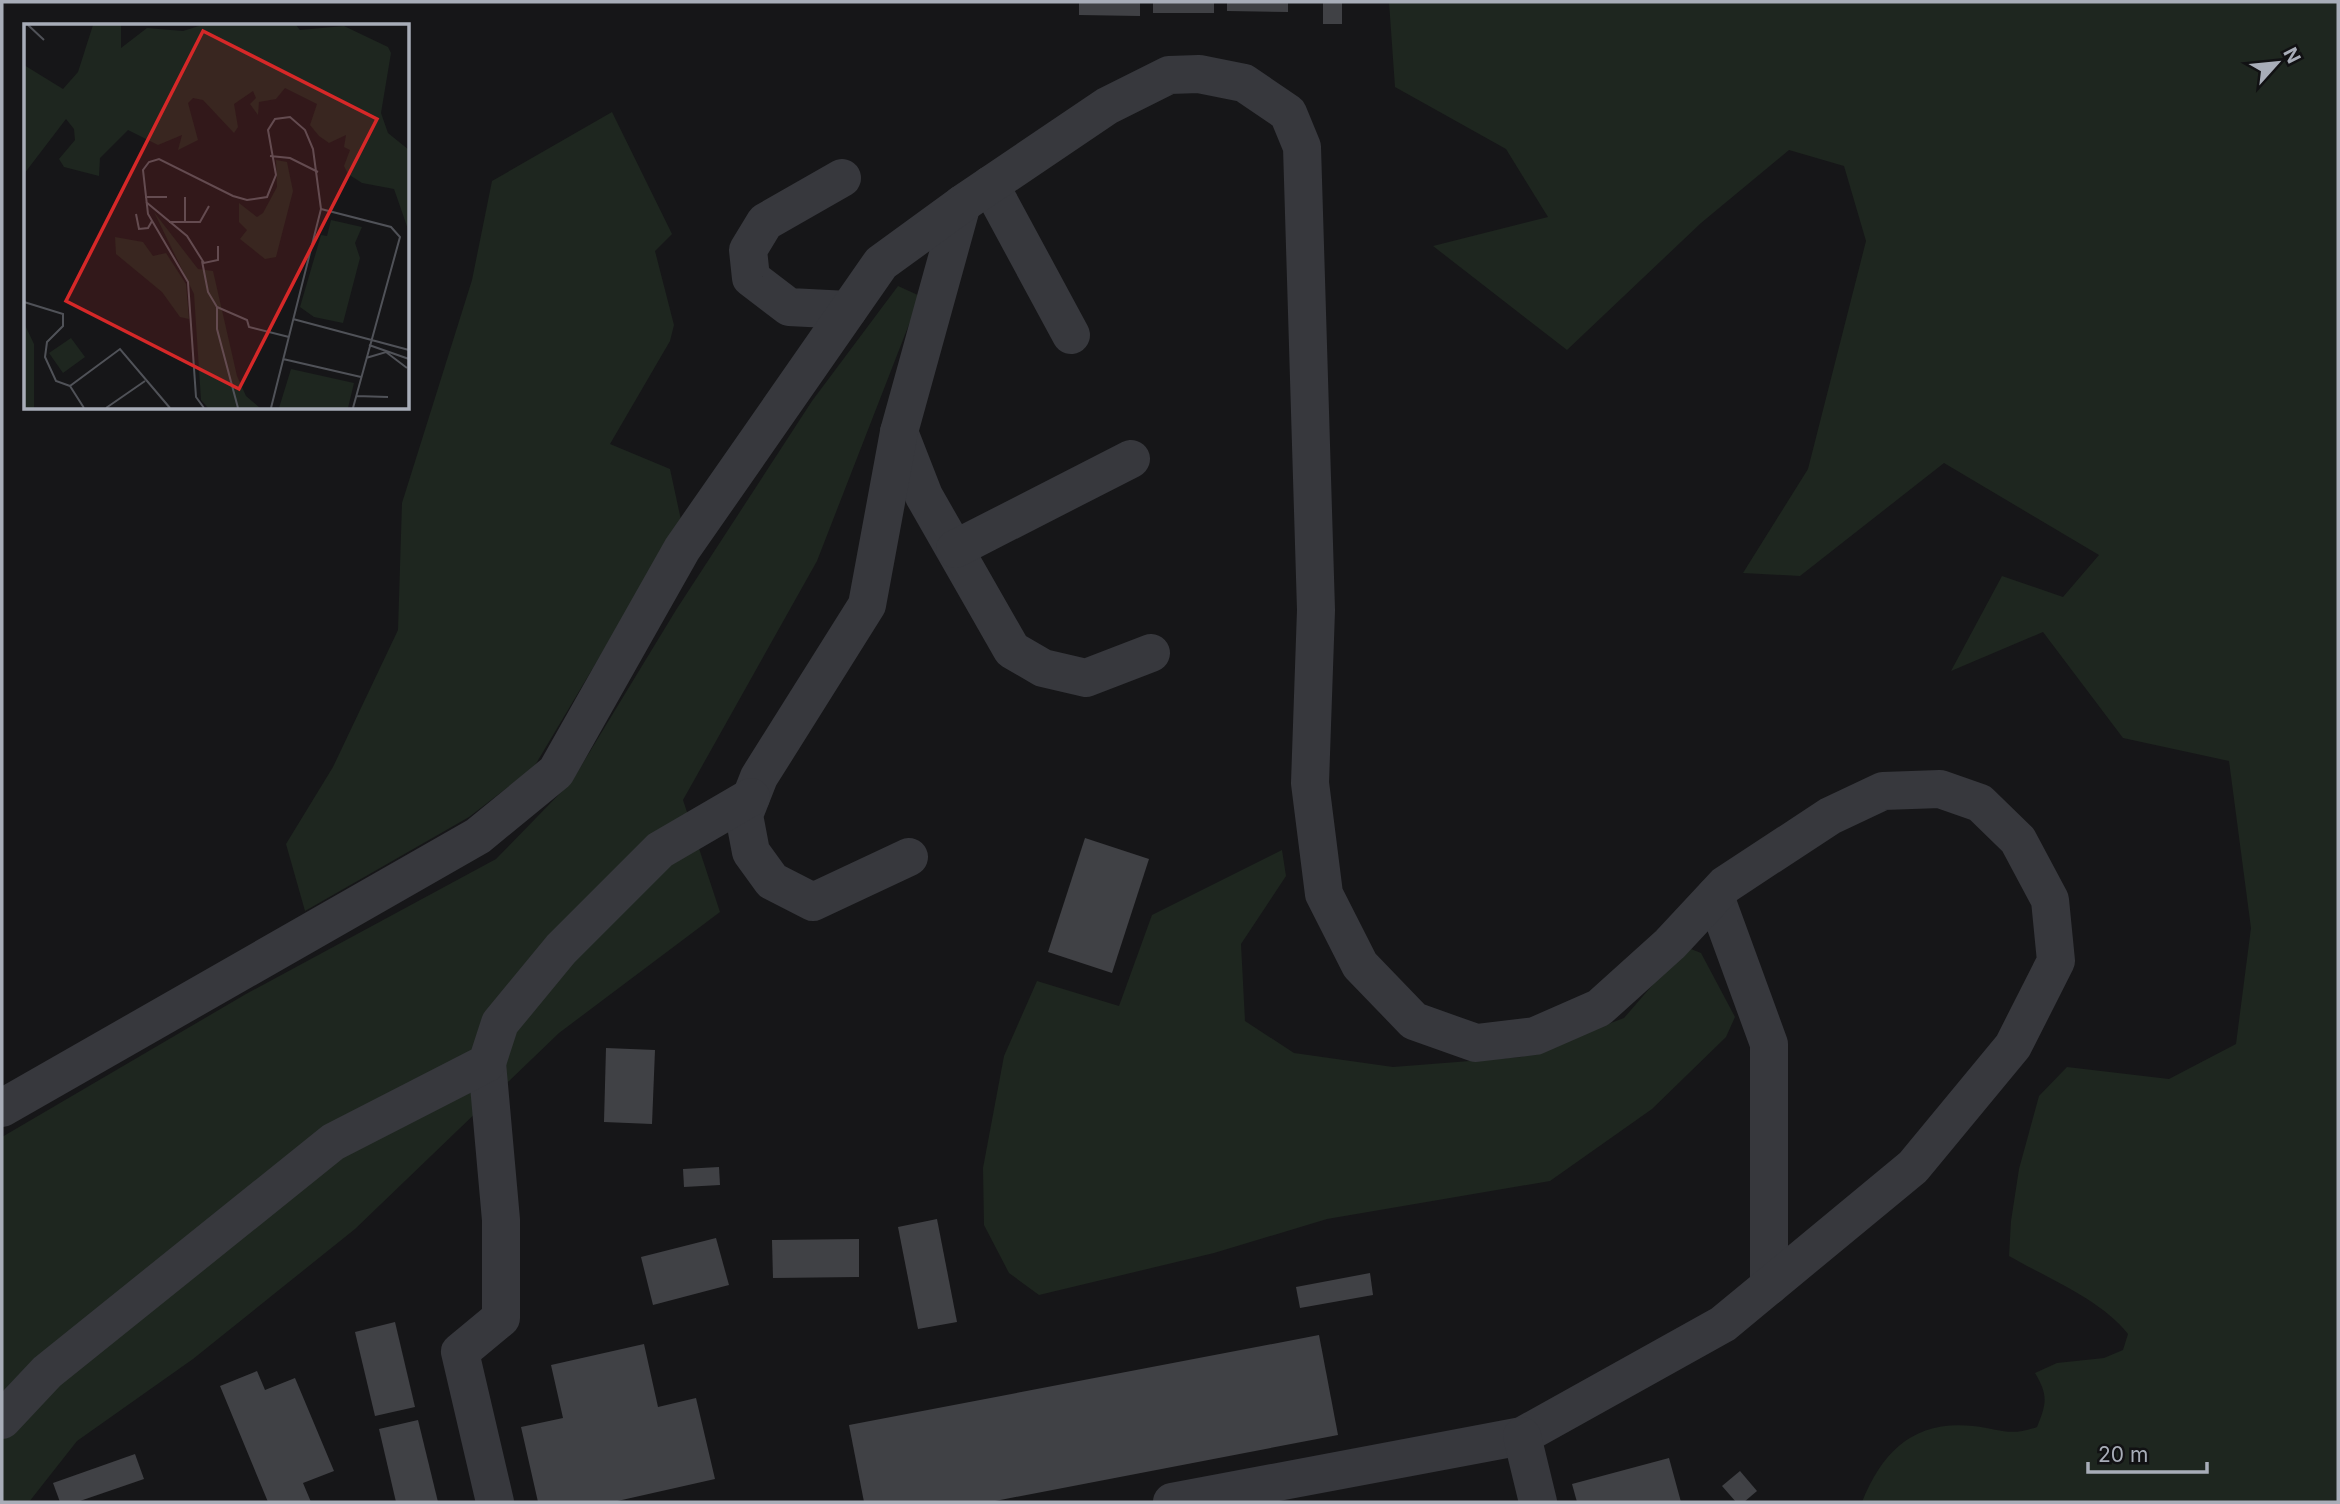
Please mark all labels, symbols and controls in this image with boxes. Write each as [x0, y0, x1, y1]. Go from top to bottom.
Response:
inset map [24, 24, 410, 410]
north arrow [2242, 28, 2312, 98]
text: N [2278, 44, 2305, 67]
scale bar [2088, 1430, 2207, 1474]
text: 20 m [2098, 1442, 2148, 1467]

